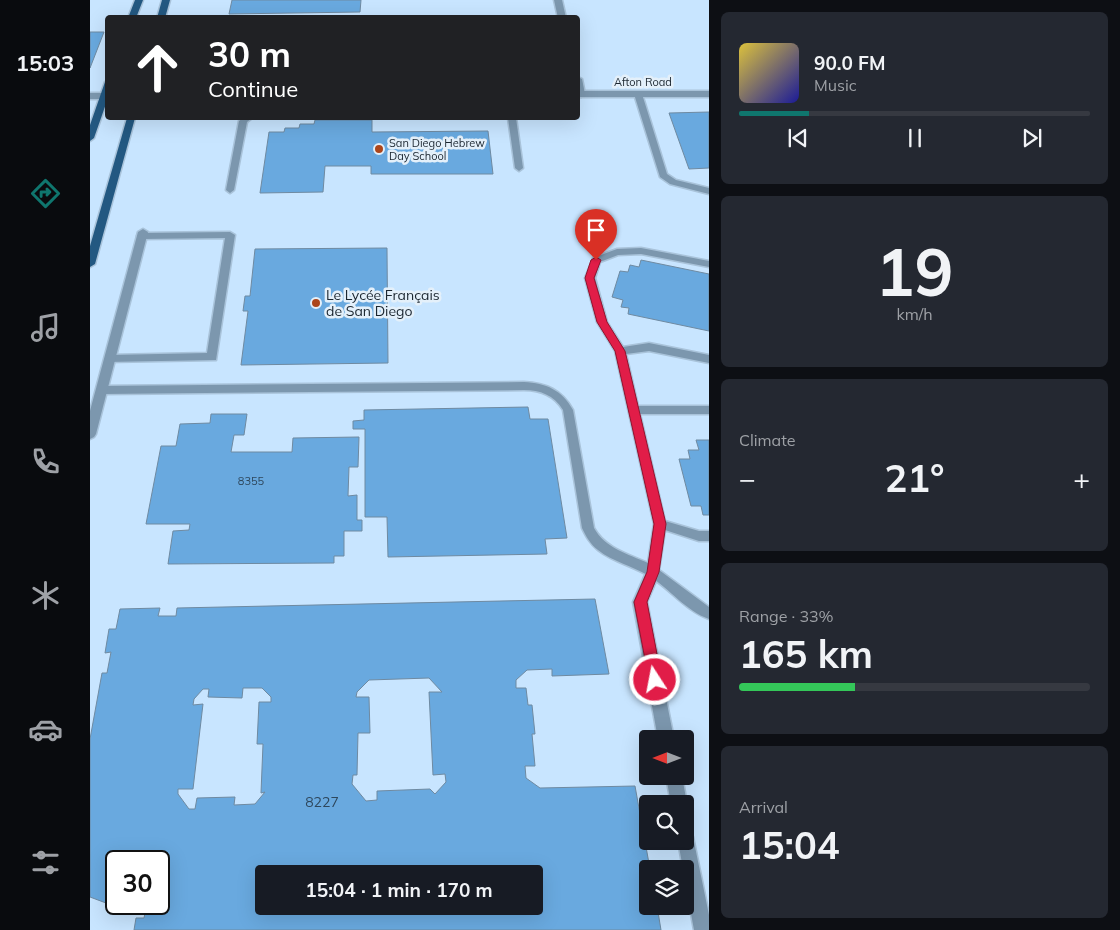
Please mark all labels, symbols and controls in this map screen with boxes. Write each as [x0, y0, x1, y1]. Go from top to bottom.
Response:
text: 30 m [208, 32, 291, 76]
icon: ahead [125, 35, 190, 100]
text: 15:03 [16, 49, 74, 77]
text: 90.0 FM [814, 51, 886, 75]
text: Continue [208, 75, 298, 103]
street label: Afton Road [614, 75, 672, 89]
text: Music [814, 75, 857, 95]
icon: previous [784, 124, 812, 152]
icon: pause [901, 124, 929, 152]
icon: next [1018, 124, 1046, 152]
place label: San Diego Hebrew Day School [389, 136, 485, 163]
marker: San Diego Hebrew Day School [373, 143, 385, 155]
icon: directions [28, 176, 63, 211]
pin [575, 209, 617, 260]
icon: arrive [582, 216, 610, 244]
text: 19 [875, 231, 954, 312]
place label: Le Lycée Français de San Diego [326, 286, 440, 320]
marker: Le Lycée Français de San Diego [310, 297, 322, 309]
text: km/h [896, 304, 933, 324]
icon: music [28, 310, 63, 345]
text: Climate [739, 430, 795, 450]
icon: phone [28, 444, 63, 479]
text: 21° [884, 454, 945, 502]
text: − [739, 461, 756, 496]
text: + [1073, 461, 1090, 496]
house number: 8355 [238, 474, 265, 488]
icon: climate [28, 578, 63, 613]
text: Range · 33% [739, 606, 834, 626]
text: 165 km [739, 630, 873, 678]
position arrow [628, 653, 680, 705]
icon: car [28, 712, 63, 747]
north arrow [639, 730, 694, 785]
map controls [639, 730, 694, 915]
house number: 8227 [305, 793, 339, 811]
button: search [639, 795, 694, 850]
text: Arrival [739, 797, 788, 817]
text: 15:04 [739, 821, 840, 869]
icon: filters [28, 845, 63, 880]
speed limit sign: 30 [105, 850, 170, 915]
button: layers [639, 860, 694, 915]
text: 15:04 · 1 min · 170 m [305, 878, 493, 902]

